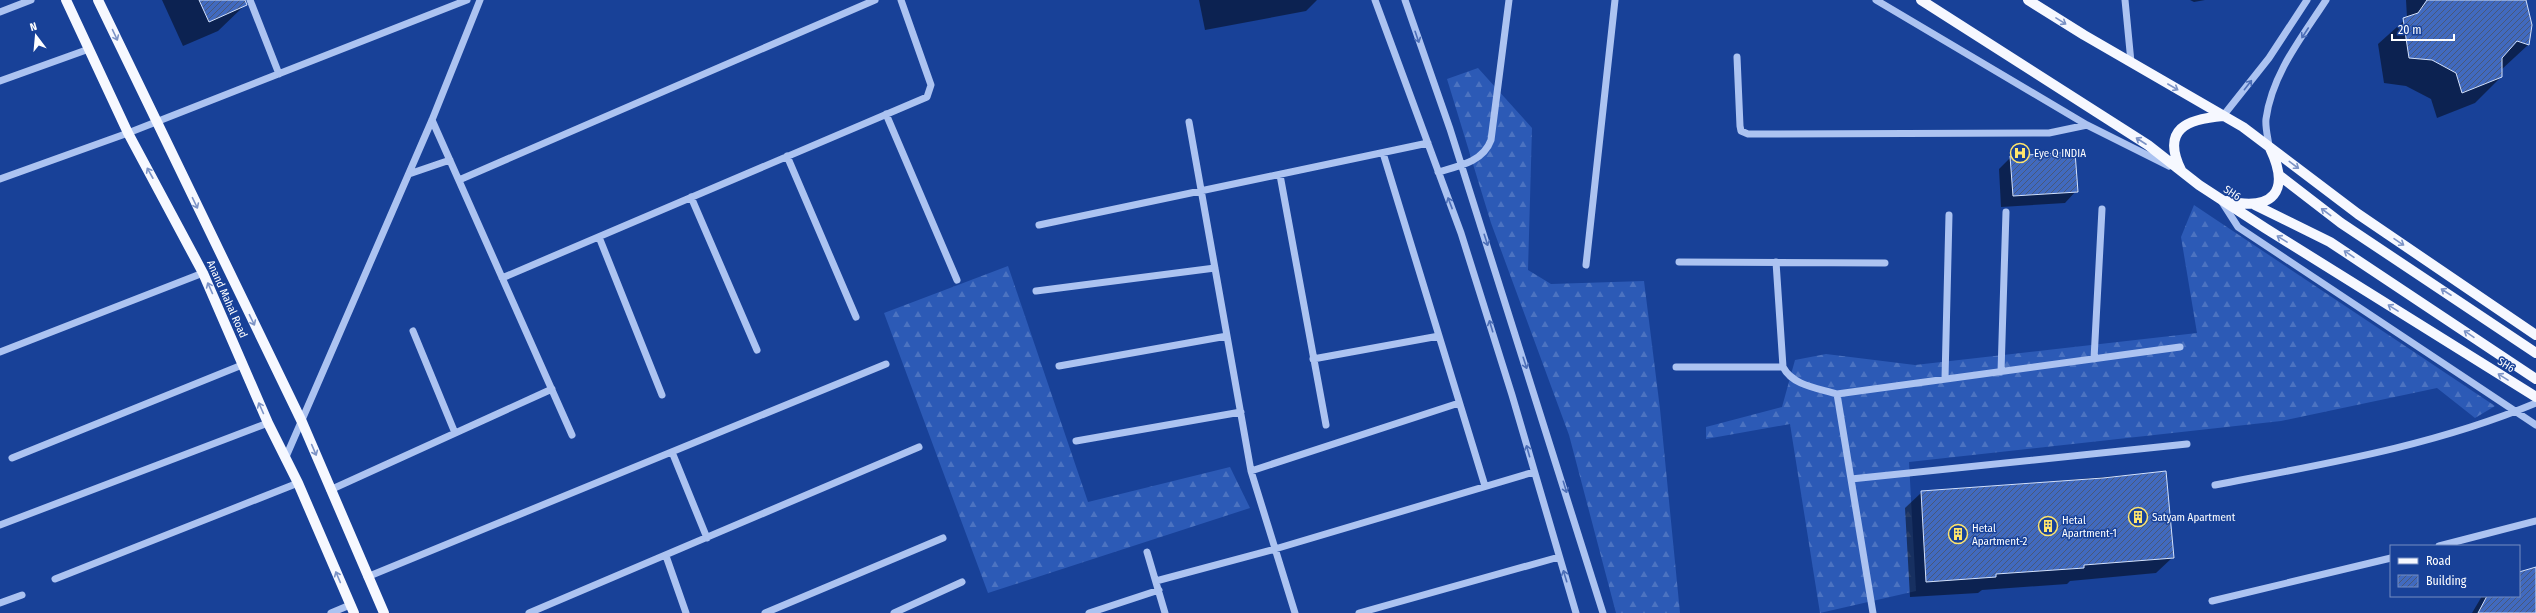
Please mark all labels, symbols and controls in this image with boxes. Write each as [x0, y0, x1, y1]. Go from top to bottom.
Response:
north arrow [16, 16, 56, 56]
scale bar [2392, 16, 2454, 42]
one-way arrow [2055, 17, 2066, 25]
text: N [28, 20, 38, 34]
text: 20 m [2398, 23, 2422, 37]
one-way arrow [2300, 27, 2308, 39]
one-way arrow [112, 29, 119, 41]
one-way arrow [1414, 30, 1422, 42]
one-way arrow [2243, 80, 2252, 91]
one-way arrow [2167, 83, 2179, 91]
one-way arrow [2136, 137, 2147, 145]
hospital icon: Eye Q INDIA [2009, 142, 2031, 164]
place label: Eye Q INDIA [2034, 147, 2086, 160]
one-way arrow [2288, 161, 2299, 169]
one-way arrow [146, 167, 153, 179]
street label: SH6 [2221, 183, 2243, 204]
one-way arrow [192, 197, 200, 209]
one-way arrow [1445, 197, 1453, 209]
one-way arrow [2321, 207, 2332, 216]
one-way arrow [1483, 233, 1490, 246]
one-way arrow [2276, 235, 2288, 243]
one-way arrow [2393, 238, 2404, 246]
one-way arrow [2344, 250, 2355, 258]
street label: Anand Mahal Road [204, 258, 250, 340]
one-way arrow [206, 283, 213, 295]
one-way arrow [2440, 288, 2451, 296]
one-way arrow [2387, 304, 2398, 312]
one-way arrow [249, 314, 256, 326]
one-way arrow [1487, 320, 1494, 333]
one-way arrow [2464, 330, 2475, 338]
street label: SH6 [2495, 355, 2517, 375]
one-way arrow [1522, 357, 1530, 369]
one-way arrow [2497, 372, 2509, 380]
one-way arrow [257, 402, 264, 414]
one-way arrow [310, 444, 318, 456]
one-way arrow [1524, 445, 1531, 458]
one-way arrow [1562, 481, 1569, 494]
building icon: Satyam Apartment [2127, 506, 2149, 528]
place label: Satyam Apartment [2152, 511, 2236, 524]
place label: Hetal Apartment-1 [2062, 514, 2117, 540]
building icon: Hetal Apartment-1 [2037, 515, 2059, 537]
place label: Hetal Apartment-2 [1972, 522, 2028, 548]
building icon: Hetal Apartment-2 [1947, 523, 1969, 545]
legend [2390, 545, 2520, 597]
text: Road [2426, 554, 2451, 568]
one-way arrow [1561, 569, 1568, 582]
one-way arrow [333, 572, 341, 584]
text: Building [2426, 574, 2467, 588]

